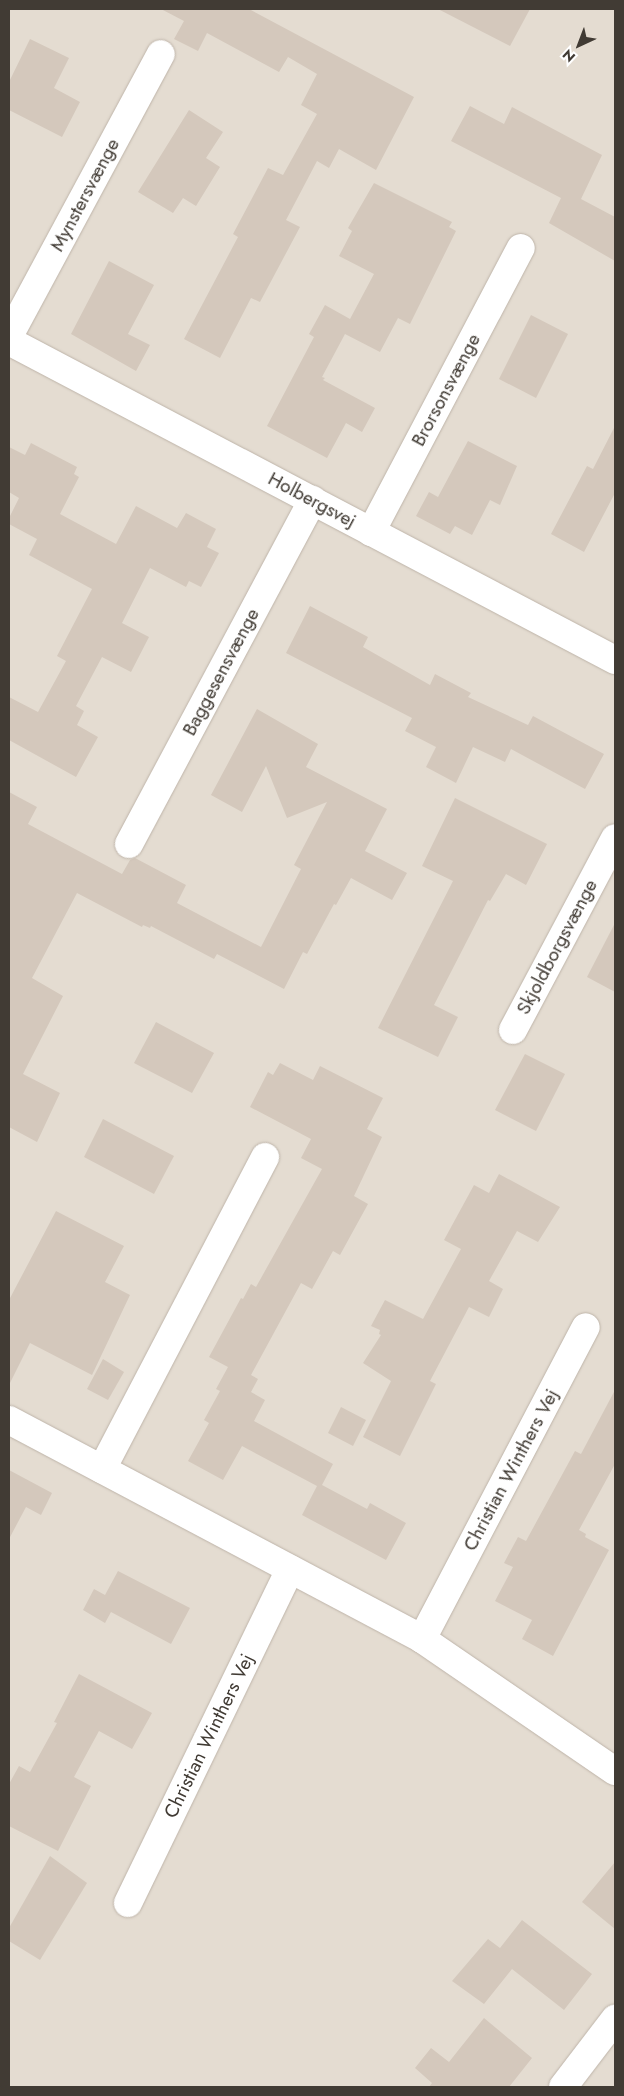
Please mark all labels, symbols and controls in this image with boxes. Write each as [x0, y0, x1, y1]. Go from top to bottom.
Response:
north arrow [554, 20, 604, 70]
text: N [558, 45, 580, 67]
street label: Mynstersvænge [46, 135, 124, 255]
street label: Brorsonsvænge [407, 330, 485, 450]
street label: Holbergsvej [264, 467, 360, 533]
street label: Baggesensvænge [178, 604, 264, 740]
street label: Skjoldborgsvænge [512, 876, 602, 1018]
street label: Christian Winthers Vej [459, 1385, 563, 1555]
street label: Christian Winthers Vej [159, 1650, 259, 1822]

